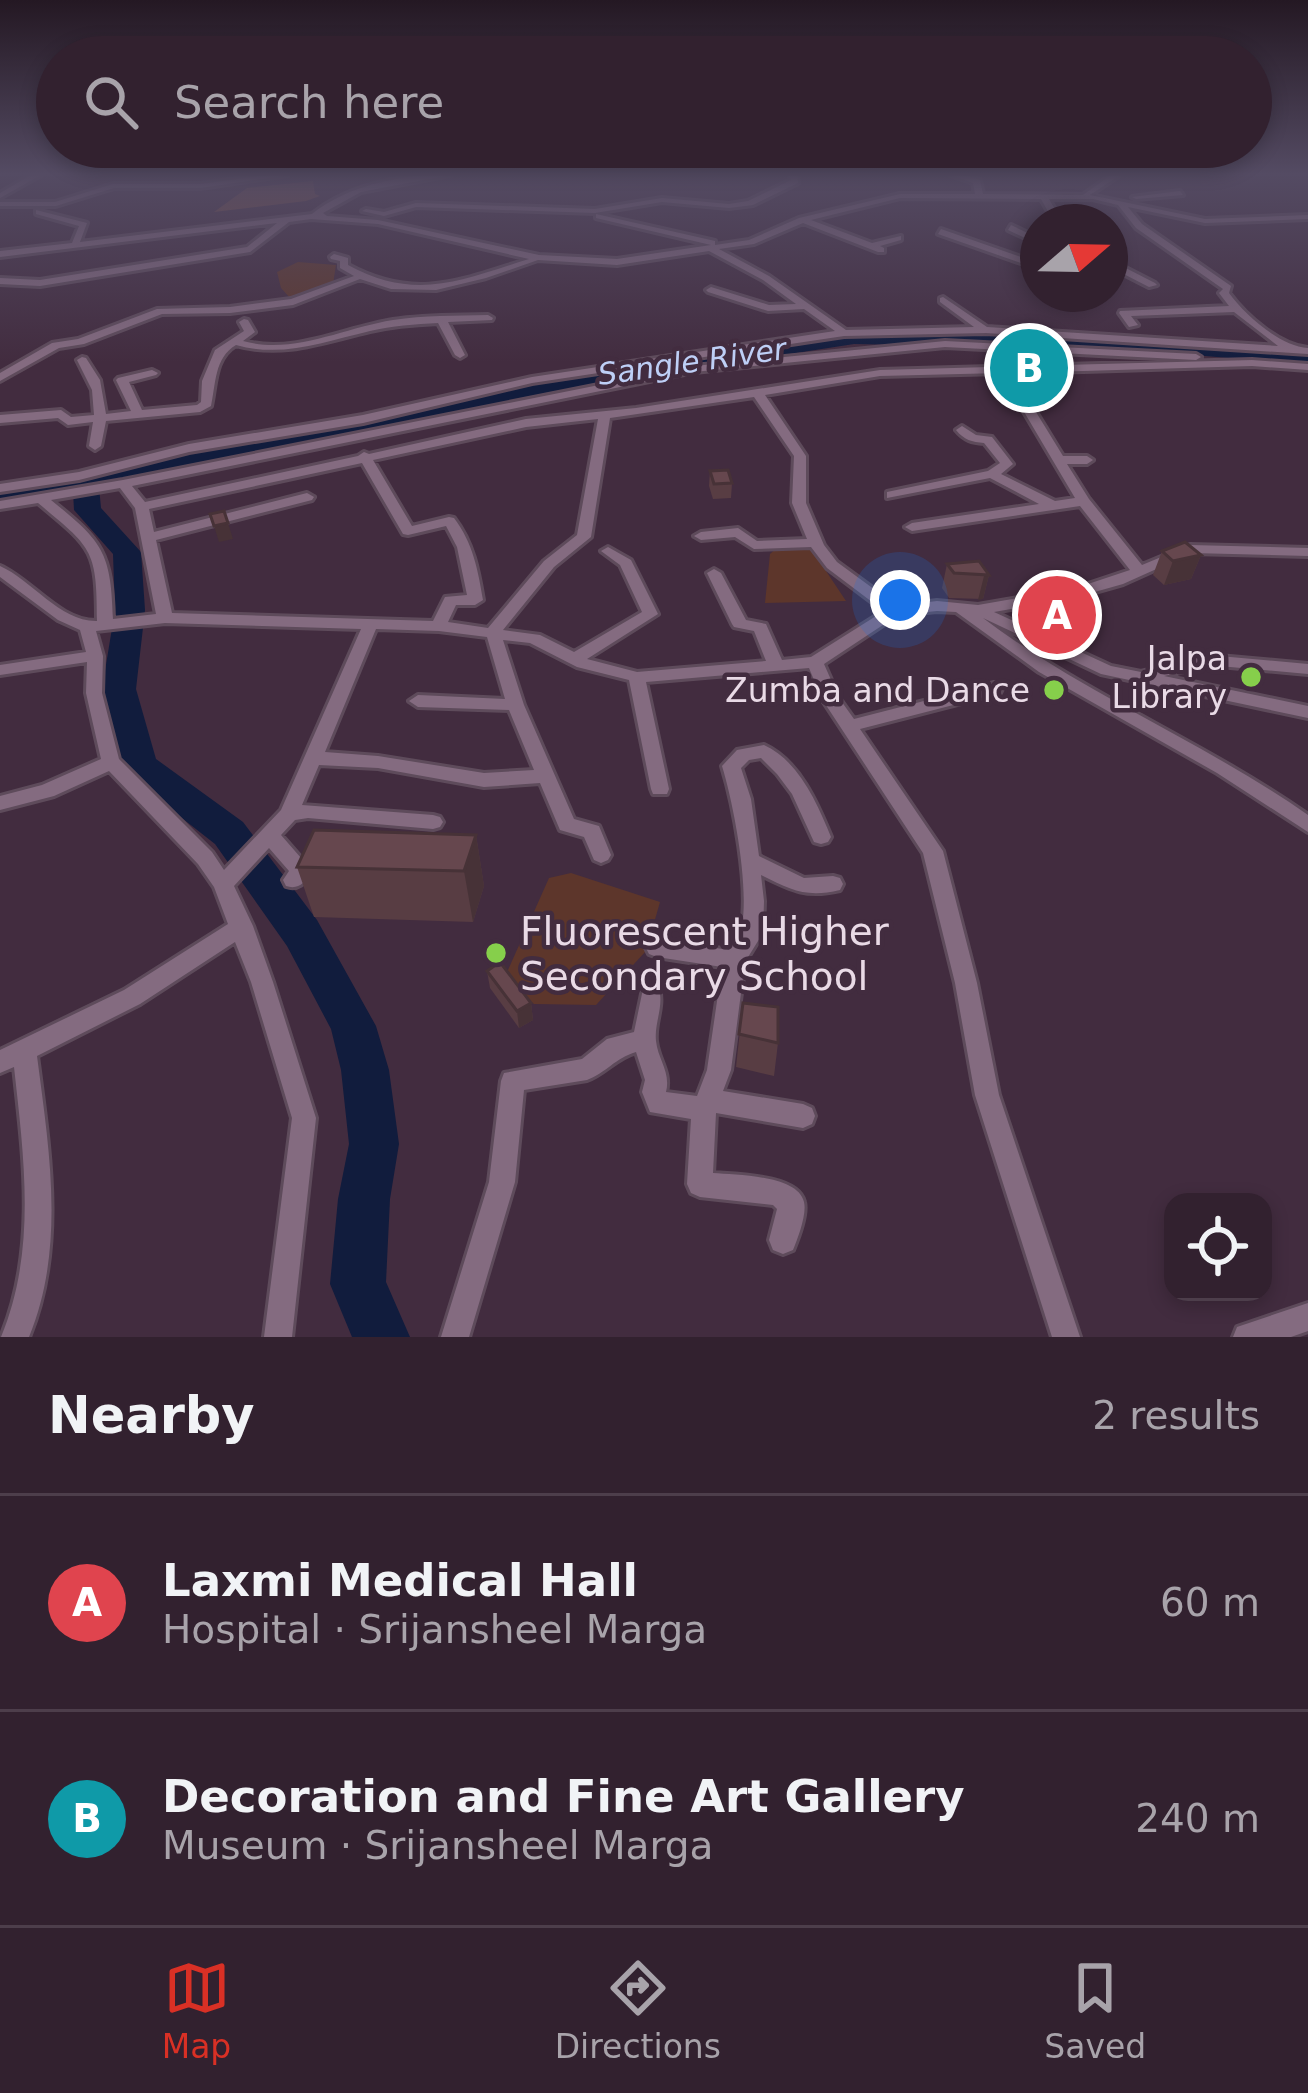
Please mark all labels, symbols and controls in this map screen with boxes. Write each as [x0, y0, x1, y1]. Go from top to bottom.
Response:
search box [36, 36, 1272, 168]
icon: search [78, 69, 144, 135]
text: Search here [174, 76, 444, 129]
north arrow [1020, 204, 1128, 312]
pin: B [990, 323, 1068, 413]
water label: Sangle River [596, 331, 790, 392]
your location [870, 570, 930, 630]
pin: A [1018, 570, 1096, 660]
place label: Jalpa Library [1112, 639, 1227, 716]
marker: Jalpa Library [1238, 664, 1264, 690]
place label: Zumba and Dance [725, 671, 1030, 710]
marker: Zumba and Dance [1041, 677, 1067, 703]
place label: Fluorescent Higher Secondary School [520, 909, 890, 999]
marker: Fluorescent Higher Secondary School [483, 940, 509, 966]
map controls [1164, 1193, 1272, 1301]
button: locate [1164, 1193, 1272, 1301]
text: Nearby [48, 1386, 255, 1445]
text: 2 results [1092, 1393, 1260, 1438]
text: Laxmi Medical Hall [162, 1554, 638, 1607]
text: A [72, 1580, 102, 1625]
text: 60 m [1160, 1580, 1260, 1625]
text: Hospital · Srijansheel Marga [162, 1607, 707, 1652]
text: Decoration and Fine Art Gallery [162, 1770, 965, 1823]
text: B [72, 1796, 102, 1841]
text: 240 m [1135, 1796, 1260, 1841]
text: Museum · Srijansheel Marga [162, 1823, 713, 1868]
tab: Map [162, 1955, 231, 2066]
tab: Directions [555, 1955, 721, 2066]
tab: Saved [1044, 1955, 1146, 2066]

